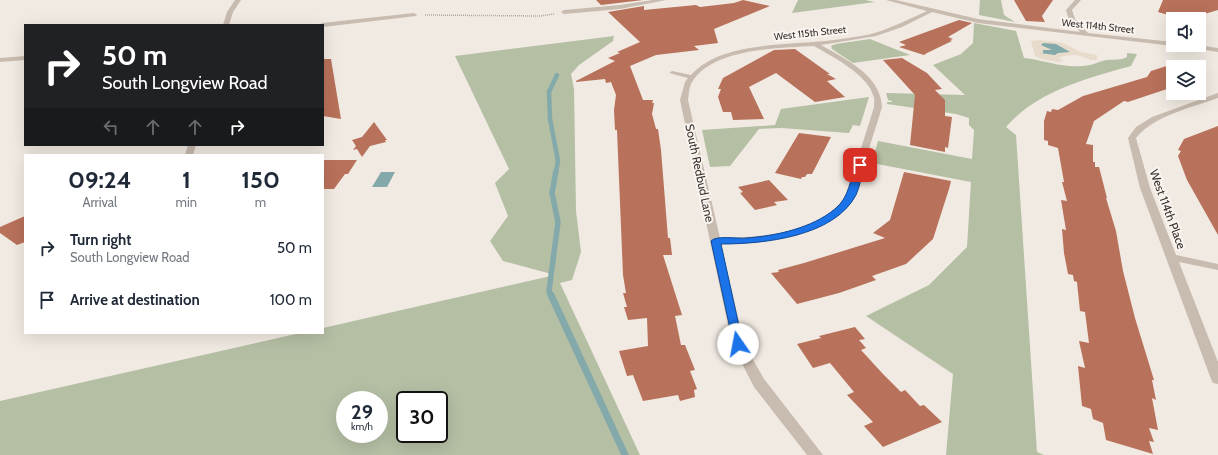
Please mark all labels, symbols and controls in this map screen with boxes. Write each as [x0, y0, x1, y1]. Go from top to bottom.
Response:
map controls [1166, 12, 1206, 100]
button: sound [1166, 12, 1206, 52]
street label: West 114th Street [1061, 16, 1136, 36]
street label: West 115th Street [773, 23, 847, 43]
text: 50 m [102, 38, 167, 72]
icon: right [36, 40, 88, 92]
button: layers [1166, 60, 1206, 100]
text: South Longview Road [102, 72, 268, 94]
icon: left [100, 116, 122, 138]
icon: ahead [142, 116, 164, 138]
icon: ahead [184, 116, 206, 138]
icon: right [226, 116, 248, 138]
street label: South Redbud Lane [682, 123, 718, 223]
pin [843, 148, 877, 182]
icon: arrive [849, 154, 871, 176]
text: 09:24 [68, 165, 131, 194]
text: 1 [182, 165, 191, 194]
text: 150 [241, 165, 280, 194]
street label: West 114th Place [1147, 167, 1189, 251]
text: Arrival [82, 194, 117, 210]
text: min [176, 194, 197, 210]
text: m [255, 194, 266, 210]
text: Turn right [70, 231, 131, 249]
icon: right [36, 237, 58, 259]
text: 50 m [277, 239, 312, 257]
text: South Longview Road [70, 249, 190, 265]
icon: arrive [36, 289, 58, 311]
text: Arrive at destination [70, 291, 200, 309]
text: 100 m [270, 291, 312, 309]
position arrow [717, 323, 759, 365]
speed limit sign: 30 [396, 391, 448, 443]
text: 29 [351, 400, 373, 424]
text: km/h [351, 420, 373, 433]

